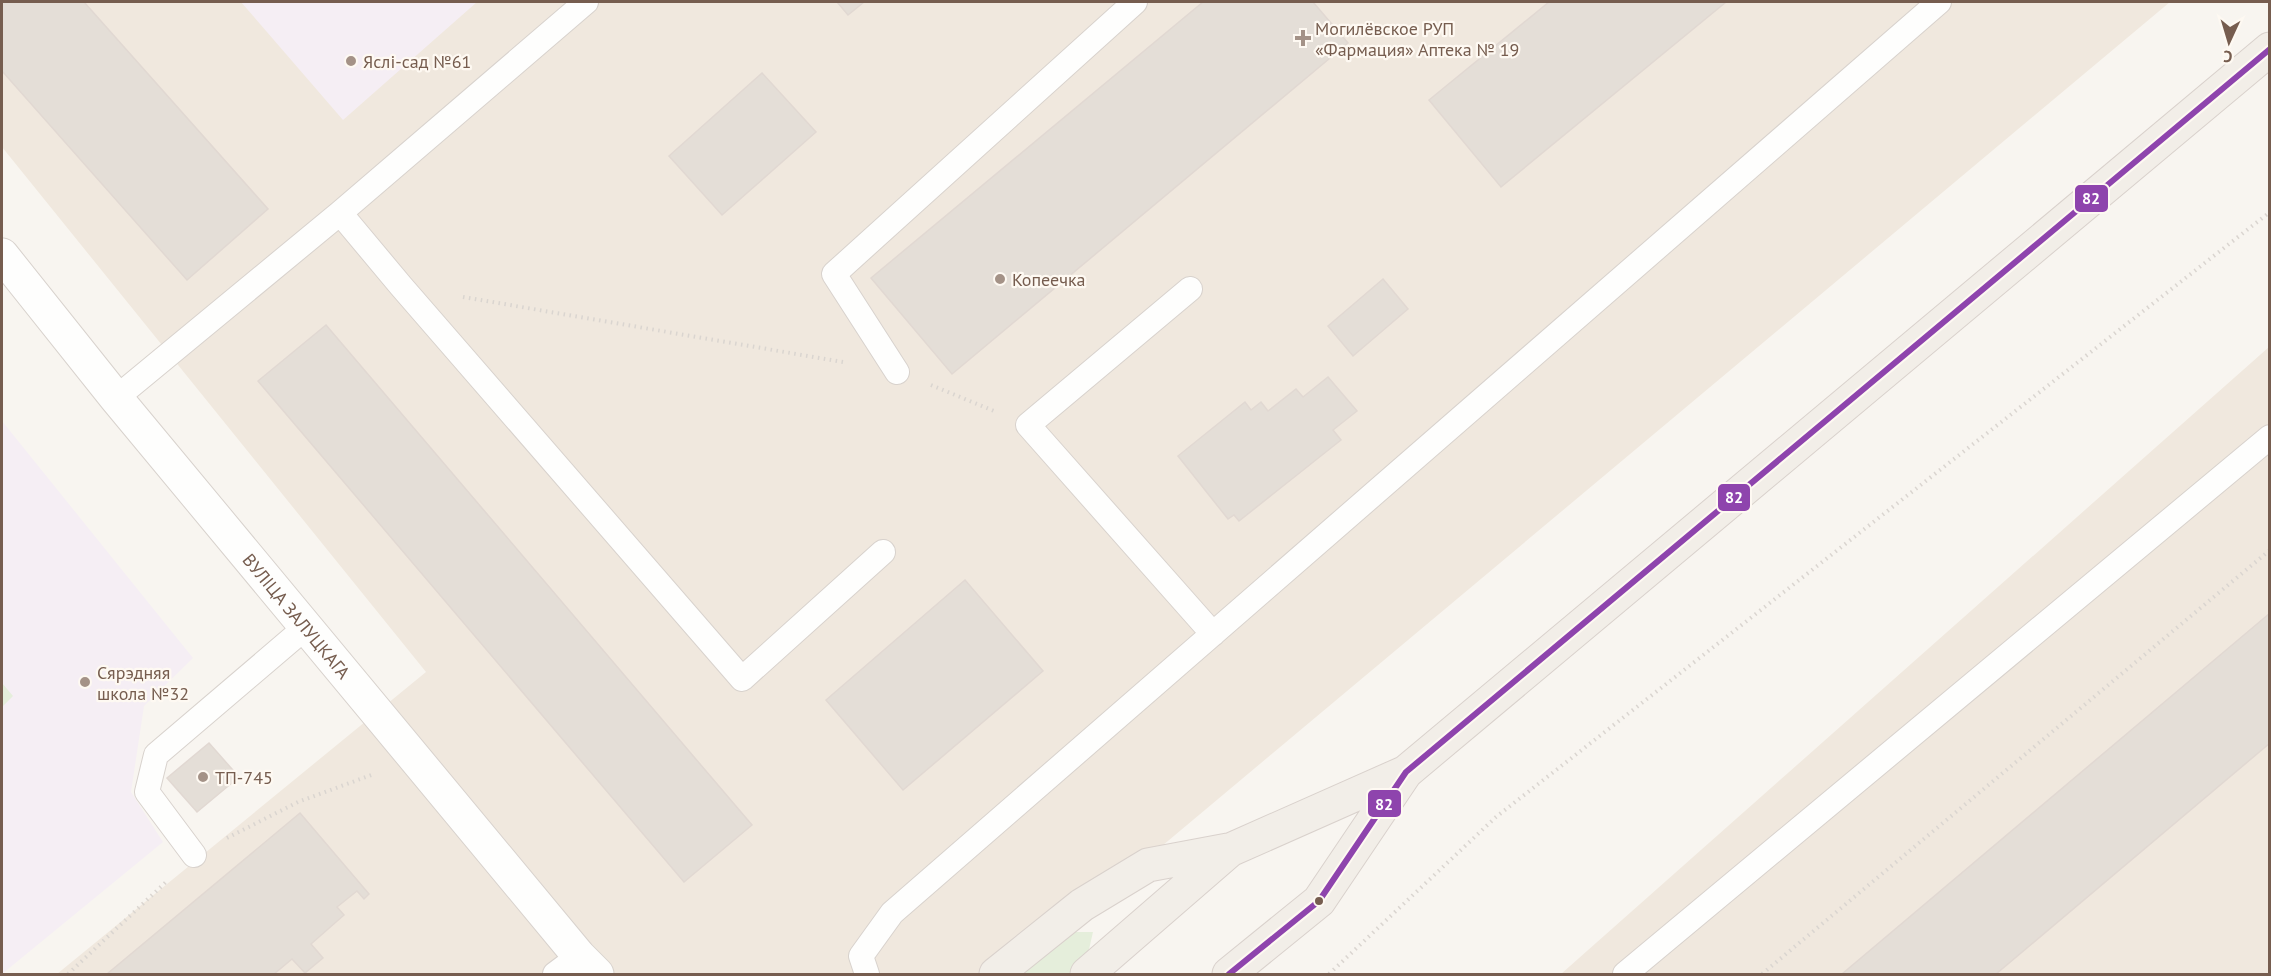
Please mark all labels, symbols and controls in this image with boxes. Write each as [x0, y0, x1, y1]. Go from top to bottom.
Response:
north arrow [2199, 12, 2259, 72]
place label: Могилёвское РУП «Фармация» Аптека № 19 [1315, 17, 1519, 61]
marker: Могилёвское РУП «Фармация» Аптека № 19 [1296, 31, 1310, 45]
text: С [2223, 47, 2233, 67]
place label: Яслі-сад №61 [363, 50, 471, 73]
marker: Яслі-сад №61 [344, 54, 358, 68]
line badge: 82 [2074, 184, 2109, 213]
text: 82 [2082, 188, 2100, 208]
place label: Копеечка [1012, 268, 1086, 291]
marker: Копеечка [993, 272, 1007, 286]
line badge: 82 [1717, 483, 1751, 512]
text: 82 [1725, 487, 1743, 507]
street label: ВУЛІЦА ЗАЛУЦКАГА [238, 549, 356, 684]
place label: Сярэдняя школа №32 [97, 661, 189, 705]
marker: Сярэдняя школа №32 [78, 675, 92, 689]
place label: ТП-745 [215, 766, 273, 789]
marker: ТП-745 [196, 770, 210, 784]
line badge: 82 [1367, 789, 1402, 818]
text: 82 [1375, 794, 1393, 814]
unlabelled marker [1313, 895, 1325, 907]

